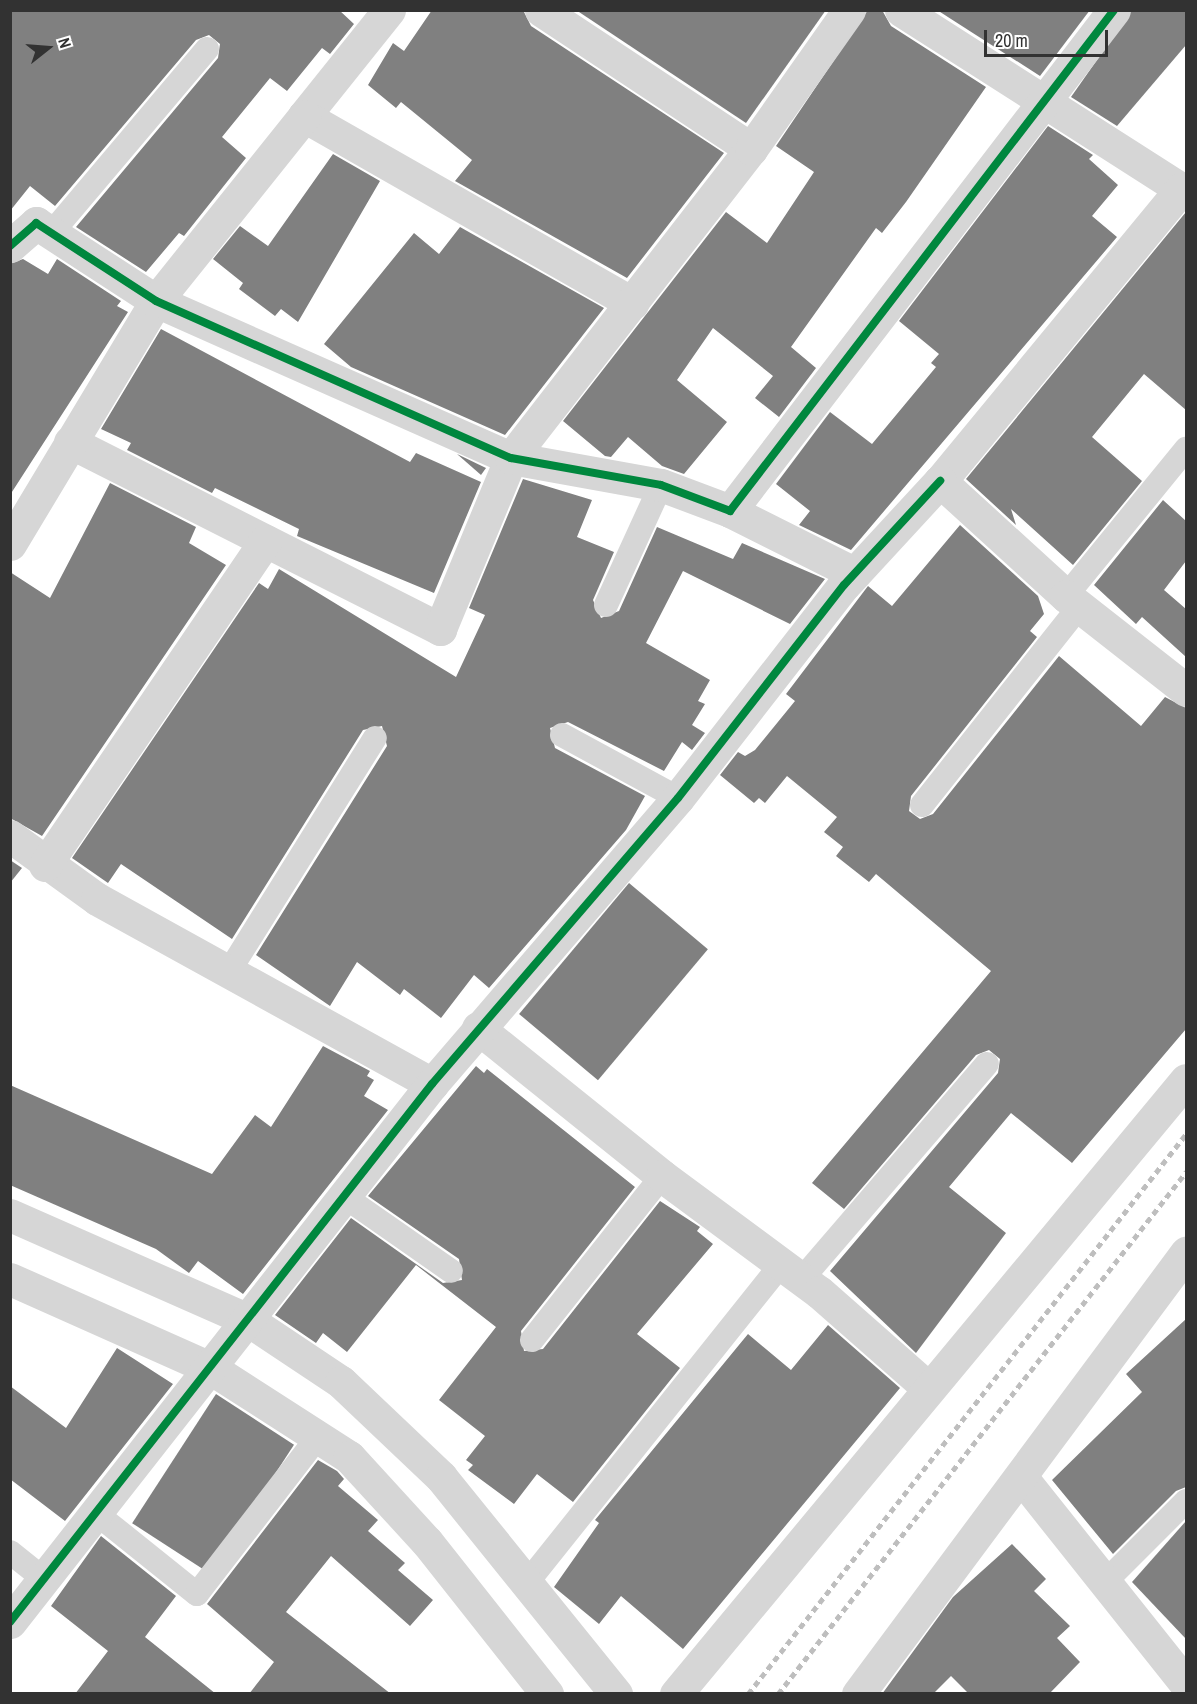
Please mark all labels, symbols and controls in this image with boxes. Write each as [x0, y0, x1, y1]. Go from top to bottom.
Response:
north arrow [18, 18, 78, 78]
scale bar [987, 18, 1112, 56]
text: 20 m [995, 28, 1028, 53]
text: N [53, 35, 77, 50]

